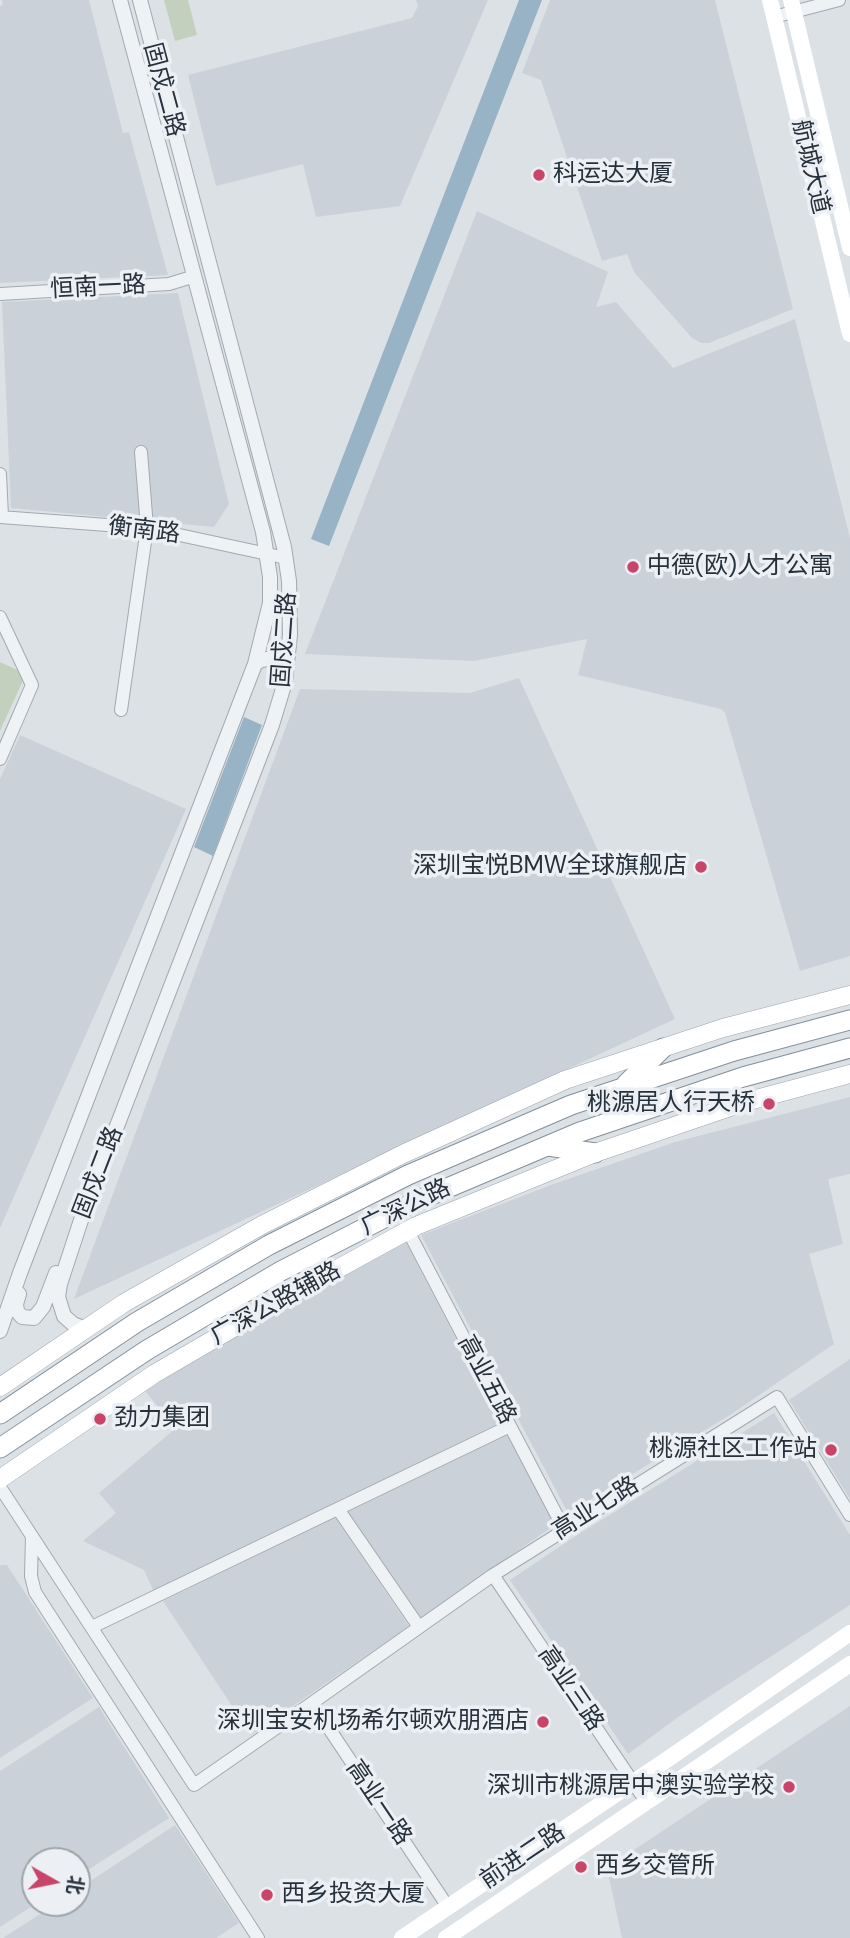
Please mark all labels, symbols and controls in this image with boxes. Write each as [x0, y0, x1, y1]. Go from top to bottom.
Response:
street label: 固戍二路 [137, 40, 189, 140]
street label: 航城大道 [785, 117, 835, 217]
place label: 科运达大厦 [553, 161, 673, 189]
marker: 科运达大厦 [531, 167, 547, 183]
street label: 恒南一路 [49, 271, 147, 305]
street label: 衡南路 [107, 512, 181, 550]
place label: 中德(欧)人才公寓 [647, 553, 833, 581]
marker: 中德(欧)人才公寓 [625, 559, 641, 575]
street label: 固戍二路 [267, 591, 303, 689]
place label: 深圳宝悦BMW全球旗舰店 [413, 853, 687, 881]
marker: 深圳宝悦BMW全球旗舰店 [693, 859, 709, 875]
place label: 桃源居人行天桥 [587, 1090, 755, 1118]
marker: 桃源居人行天桥 [761, 1096, 777, 1112]
street label: 固戍二路 [68, 1123, 130, 1223]
street label: 广深公路 [357, 1174, 455, 1242]
street label: 广深公路辅路 [206, 1256, 346, 1352]
street label: 高业五路 [451, 1331, 521, 1429]
place label: 劲力集团 [114, 1405, 210, 1433]
marker: 劲力集团 [92, 1411, 108, 1427]
place label: 桃源社区工作站 [649, 1436, 817, 1464]
marker: 桃源社区工作站 [823, 1442, 839, 1458]
street label: 高业七路 [548, 1471, 644, 1547]
street label: 高业三路 [531, 1641, 609, 1737]
place label: 深圳宝安机场希尔顿欢朋酒店 [217, 1708, 529, 1736]
marker: 深圳宝安机场希尔顿欢朋酒店 [535, 1714, 551, 1730]
street label: 高业一路 [339, 1755, 417, 1851]
place label: 深圳市桃源居中澳实验学校 [487, 1773, 775, 1801]
marker: 深圳市桃源居中澳实验学校 [781, 1779, 797, 1795]
street label: 前进二路 [475, 1818, 571, 1896]
north arrow [21, 1847, 91, 1917]
place label: 西乡交管所 [595, 1853, 715, 1881]
marker: 西乡交管所 [573, 1859, 589, 1875]
text: 北 [61, 1874, 89, 1896]
place label: 西乡投资大厦 [281, 1881, 425, 1909]
marker: 西乡投资大厦 [259, 1887, 275, 1903]

